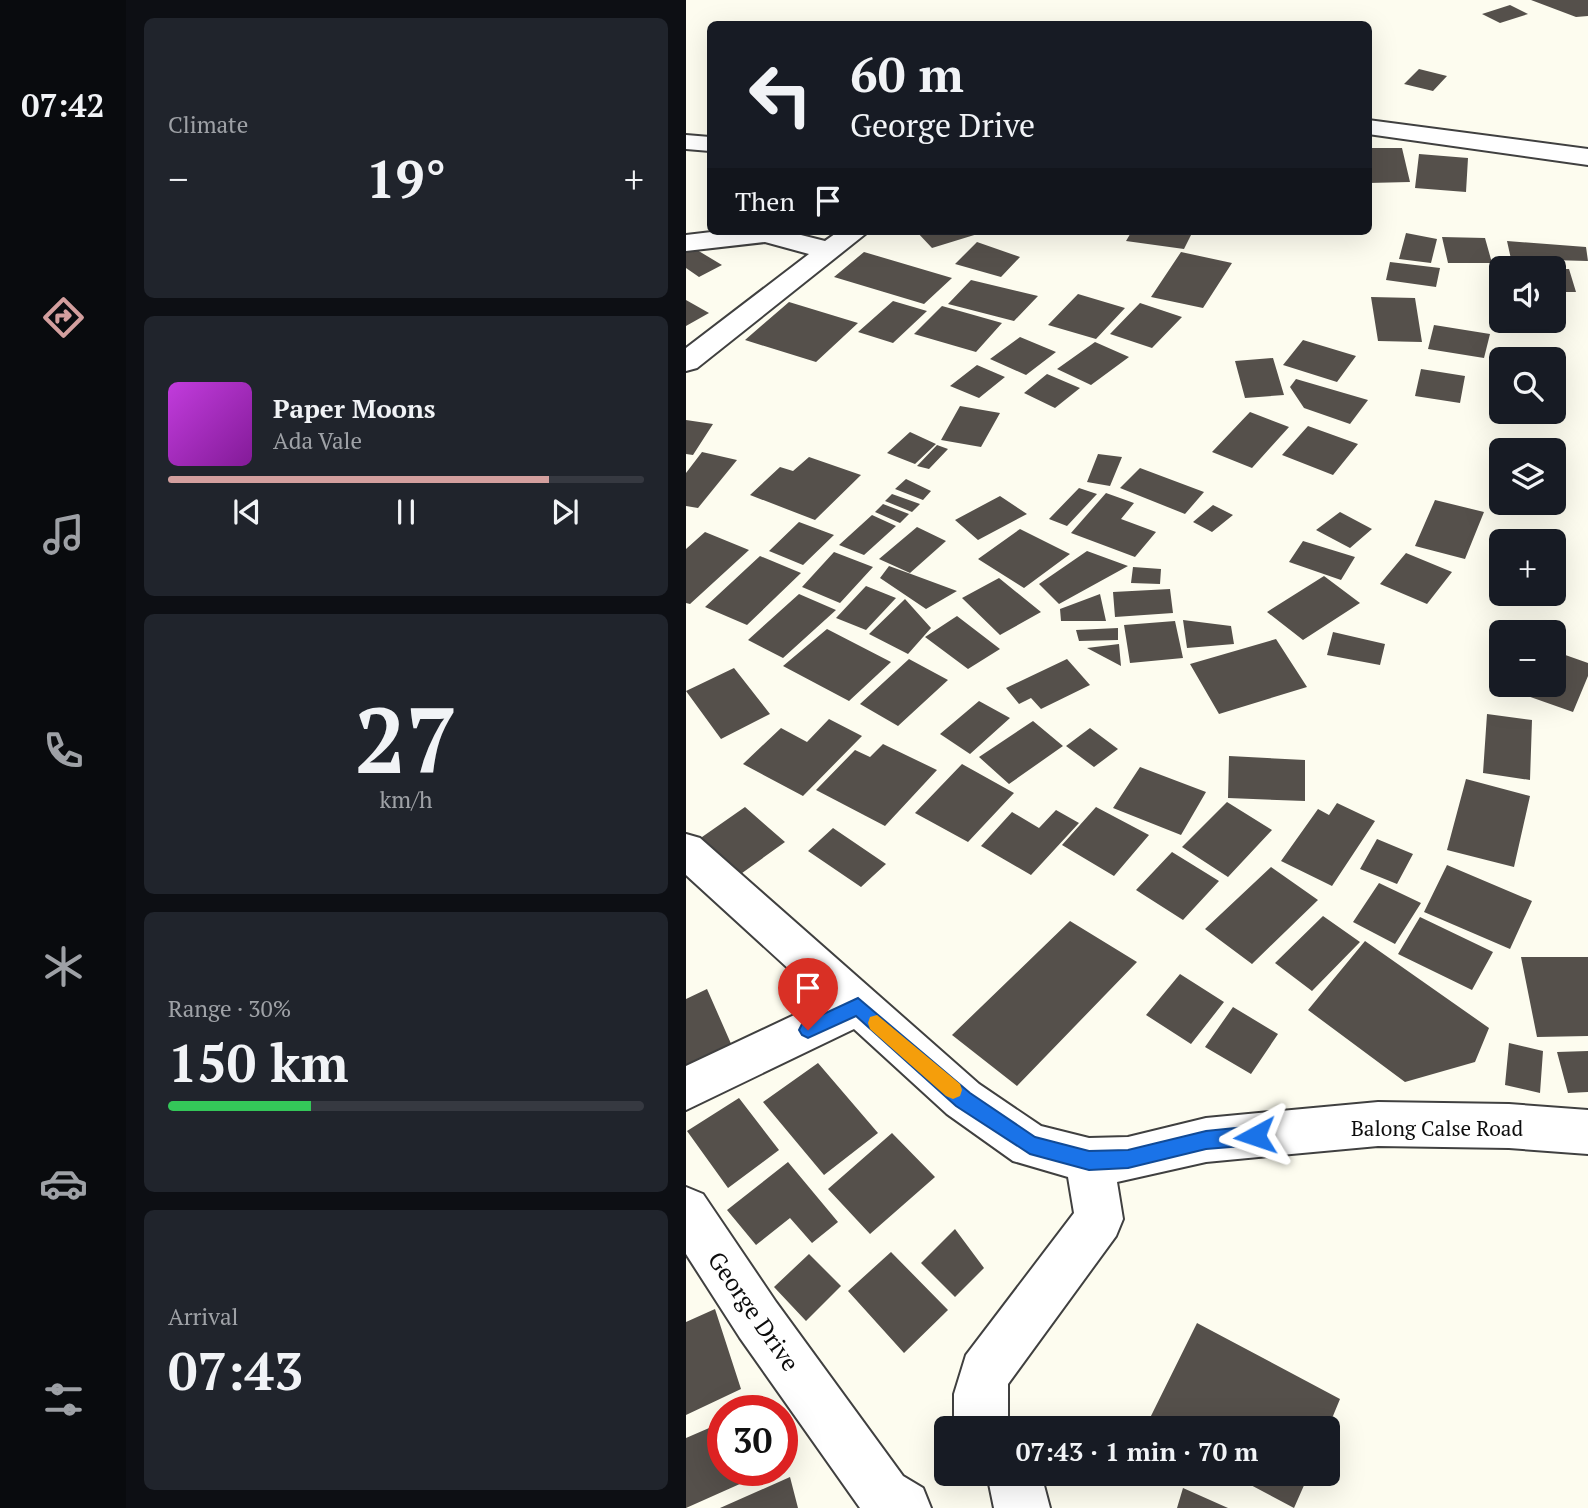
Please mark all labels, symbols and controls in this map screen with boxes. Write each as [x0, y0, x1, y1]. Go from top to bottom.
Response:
text: 60 m [850, 41, 964, 106]
icon: left [735, 49, 826, 140]
text: 07:42 [21, 84, 105, 126]
text: George Drive [850, 104, 1035, 146]
text: Climate [168, 109, 248, 140]
text: 19° [366, 144, 446, 213]
text: − [168, 154, 188, 204]
text: + [624, 154, 644, 204]
icon: arrive [809, 182, 847, 220]
text: Then [735, 184, 795, 218]
map controls [1489, 256, 1566, 697]
button: sound [1489, 256, 1566, 333]
icon: directions [39, 293, 88, 342]
button: search [1489, 347, 1566, 424]
text: Paper Moons [273, 391, 436, 425]
text: Ada Vale [273, 425, 362, 456]
button: layers [1489, 438, 1566, 515]
icon: previous [228, 493, 266, 531]
icon: pause [387, 493, 425, 531]
icon: next [546, 493, 584, 531]
icon: music [39, 510, 88, 559]
button: + [1489, 529, 1566, 606]
button: − [1489, 620, 1566, 697]
text: 27 [355, 678, 457, 799]
icon: phone [39, 726, 88, 775]
text: km/h [379, 784, 433, 815]
icon: climate [39, 942, 88, 991]
pin [778, 958, 838, 1030]
icon: arrive [789, 969, 827, 1007]
text: Range · 30% [168, 993, 291, 1024]
text: 150 km [168, 1028, 349, 1097]
position arrow [1218, 1099, 1292, 1173]
street label: Balong Calse Road [1351, 1114, 1523, 1142]
icon: car [39, 1159, 88, 1208]
street label: George Drive [701, 1245, 807, 1377]
text: Arrival [168, 1301, 239, 1332]
text: 07:43 [168, 1336, 303, 1405]
icon: filters [39, 1375, 88, 1424]
speed limit sign: 30 [707, 1395, 798, 1486]
text: 07:43 · 1 min · 70 m [1016, 1434, 1258, 1468]

